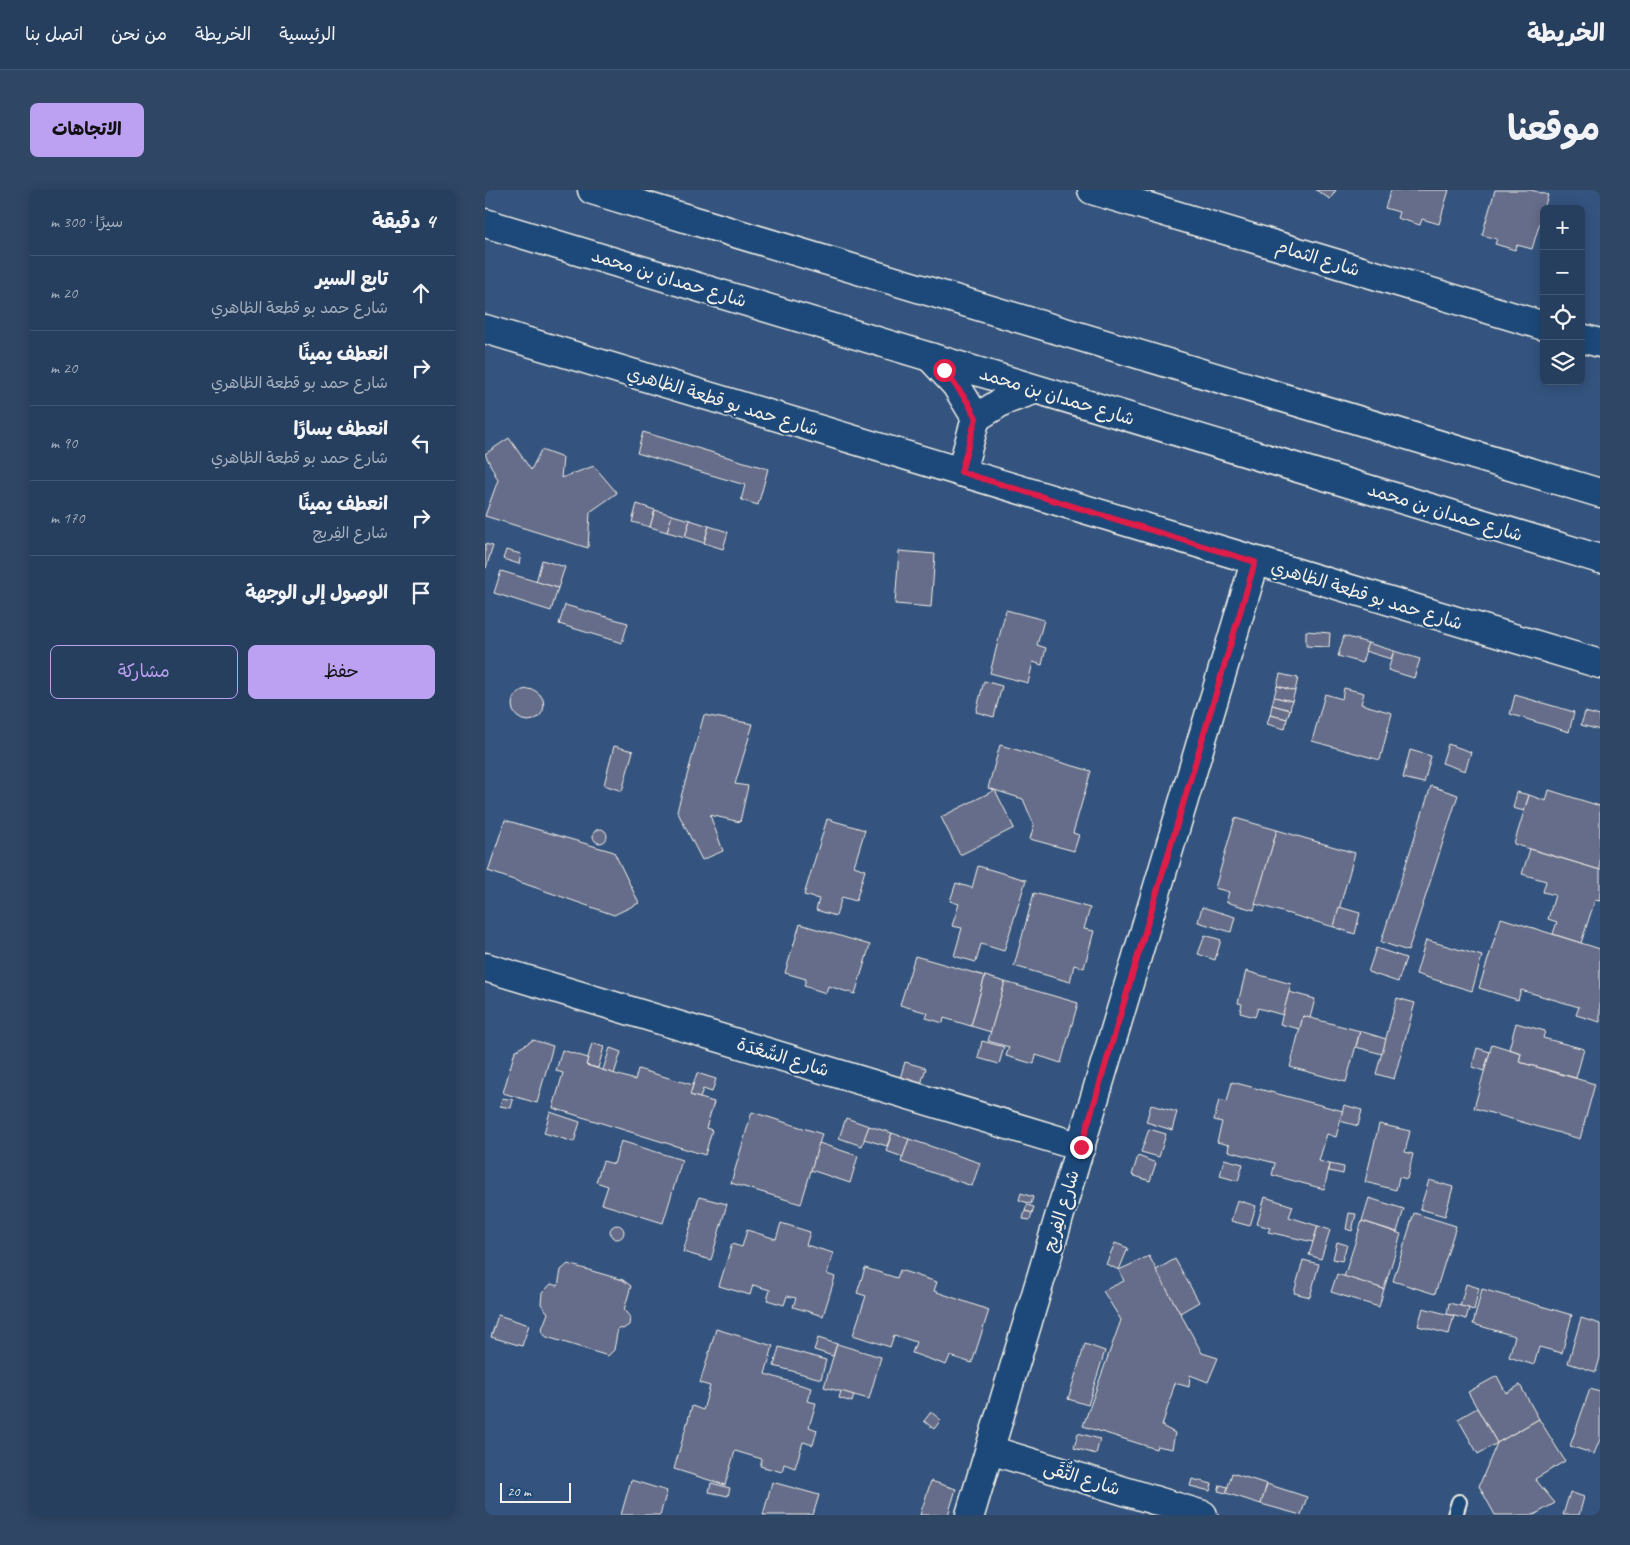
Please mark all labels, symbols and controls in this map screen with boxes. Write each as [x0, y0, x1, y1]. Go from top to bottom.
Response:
text: الخريطة [1527, 18, 1605, 48]
text: اتصل بنا [25, 23, 83, 45]
text: من نحن [111, 23, 167, 45]
text: الخريطة [195, 23, 251, 45]
text: الرئيسية [279, 23, 336, 45]
button: الاتجاهات [30, 103, 144, 157]
text: موقعنا [1507, 106, 1600, 151]
map controls [1540, 205, 1585, 385]
button: + [1540, 205, 1585, 250]
text: 4 دقيقة [372, 208, 435, 234]
text: سيرًا · 300 m [50, 212, 123, 232]
street label: شارع الثمام [1273, 235, 1362, 284]
street label: شارع حمدان بن محمد [589, 244, 749, 313]
button: − [1540, 250, 1585, 295]
text: تابع السير [316, 267, 388, 291]
icon: ahead [407, 279, 435, 307]
text: 20 m [50, 283, 77, 303]
button: locate [1540, 295, 1585, 340]
text: شارع حمد بو قطعة الظاهري [211, 298, 388, 318]
button: layers [1540, 340, 1585, 385]
text: انعطف يمينًا [299, 342, 388, 366]
icon: right [407, 354, 435, 382]
text: 20 m [50, 358, 77, 378]
route start [933, 359, 956, 382]
street label: شارع حمد بو قطعة الظاهري [624, 361, 821, 443]
street label: شارع حمدان بن محمد [977, 362, 1137, 431]
text: شارع حمد بو قطعة الظاهري [211, 373, 388, 393]
text: انعطف يسارًا [294, 417, 388, 441]
icon: left [407, 429, 435, 457]
text: 90 m [50, 433, 77, 453]
text: شارع حمد بو قطعة الظاهري [211, 448, 388, 468]
street label: شارع حمدان بن محمد [1365, 478, 1525, 547]
text: انعطف يمينًا [299, 492, 388, 516]
icon: right [407, 504, 435, 532]
text: 170 m [50, 508, 84, 528]
text: شارع الفِريج [313, 523, 388, 543]
street label: شارع حمد بو قطعة الظاهري [1268, 555, 1465, 637]
icon: arrive [407, 579, 435, 607]
text: الوصول إلى الوجهة [245, 581, 388, 605]
button: مشاركة [50, 645, 238, 699]
button: حفظ [248, 645, 435, 699]
street label: شارع السُّعْدَة [734, 1033, 832, 1082]
route end [1070, 1136, 1093, 1159]
street label: شارع الفِريج [1038, 1167, 1085, 1255]
street label: شارع التُّقَى [1041, 1453, 1124, 1501]
scale bar [500, 1480, 571, 1503]
text: 20 m [507, 1483, 531, 1500]

